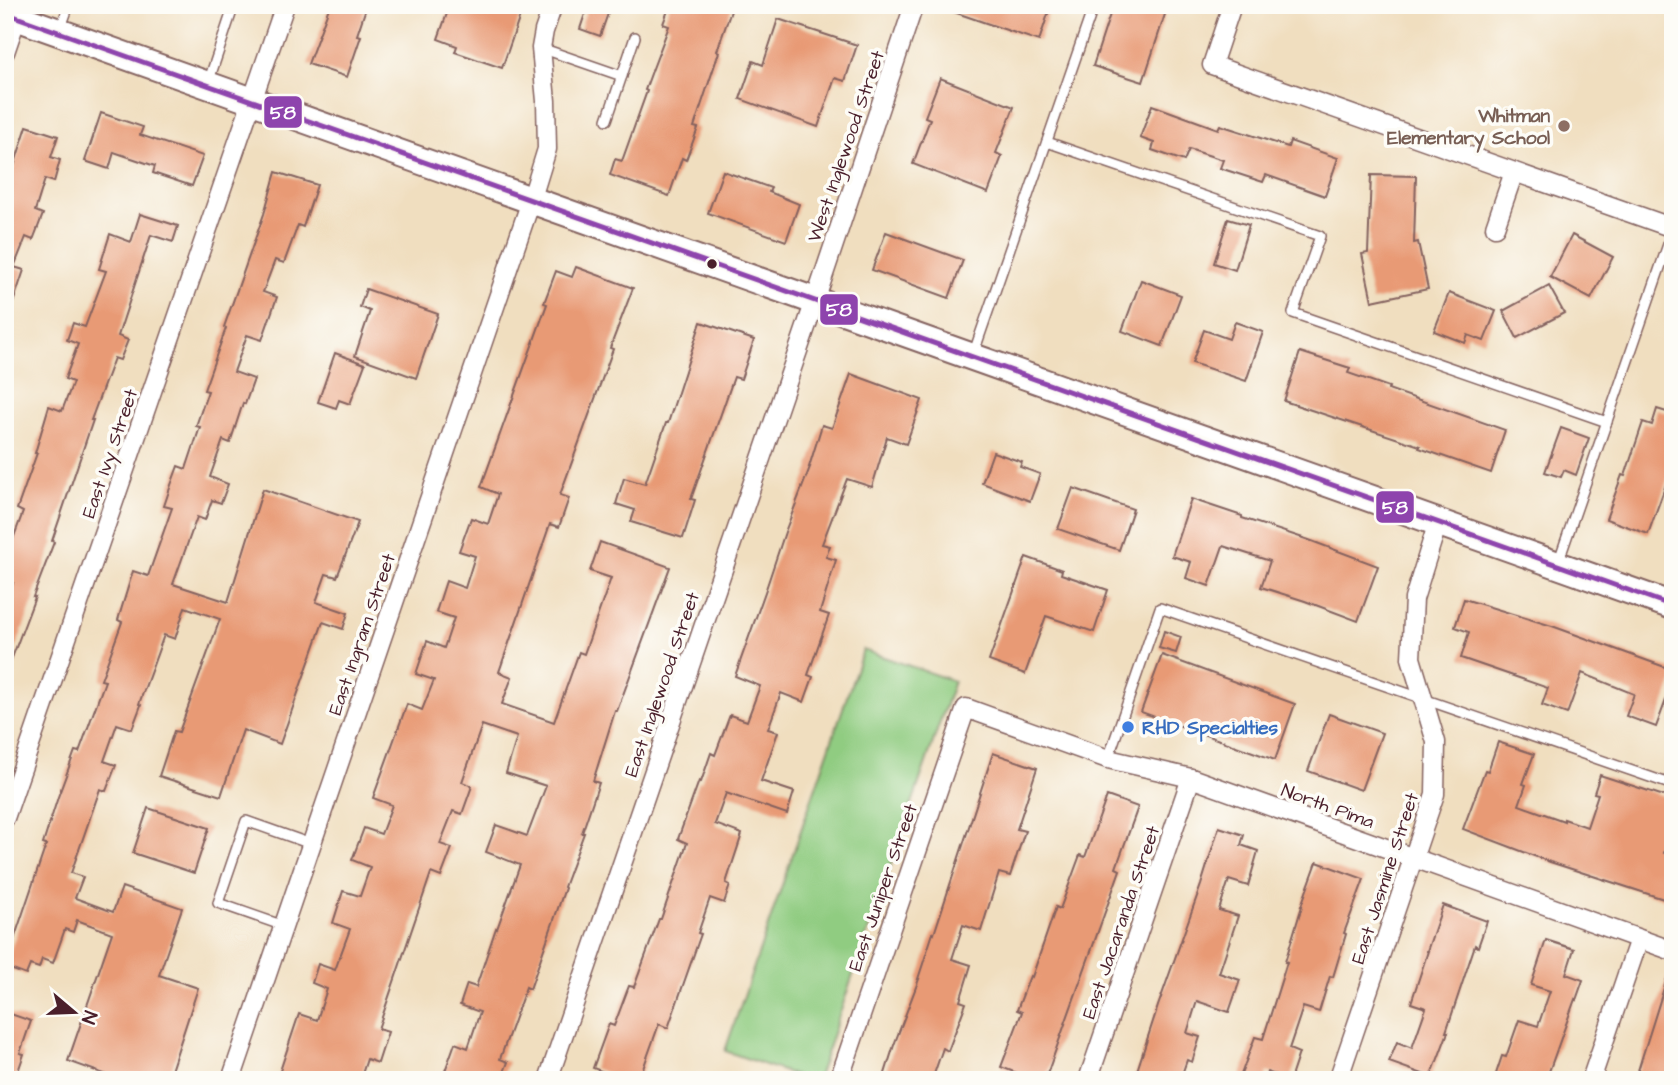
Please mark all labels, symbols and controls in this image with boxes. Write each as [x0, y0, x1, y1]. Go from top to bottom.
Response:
street label: West Inglewood Street [801, 47, 893, 246]
line badge: 58 [263, 95, 303, 129]
text: 58 [270, 100, 297, 127]
place label: Whitman Elementary School [1387, 103, 1550, 153]
marker: Whitman Elementary School [1556, 118, 1572, 134]
unlabelled marker [705, 257, 719, 271]
line badge: 58 [819, 293, 859, 326]
text: 58 [826, 297, 853, 324]
street label: East Ivy Street [76, 385, 146, 522]
line badge: 58 [1375, 490, 1415, 524]
text: 58 [1382, 495, 1409, 522]
street label: East Ingram Street [322, 550, 404, 719]
street label: East Inglewood Street [618, 588, 708, 781]
place label: RHD Specialties [1142, 715, 1278, 742]
marker: RHD Specialties [1120, 719, 1136, 735]
street label: North Pima [1277, 777, 1378, 836]
street label: East Jasmine Street [1345, 789, 1426, 968]
street label: East Juniper Street [842, 800, 925, 975]
street label: East Jacaranda Street [1076, 822, 1167, 1023]
north arrow [38, 976, 108, 1046]
text: N [74, 1007, 103, 1027]

